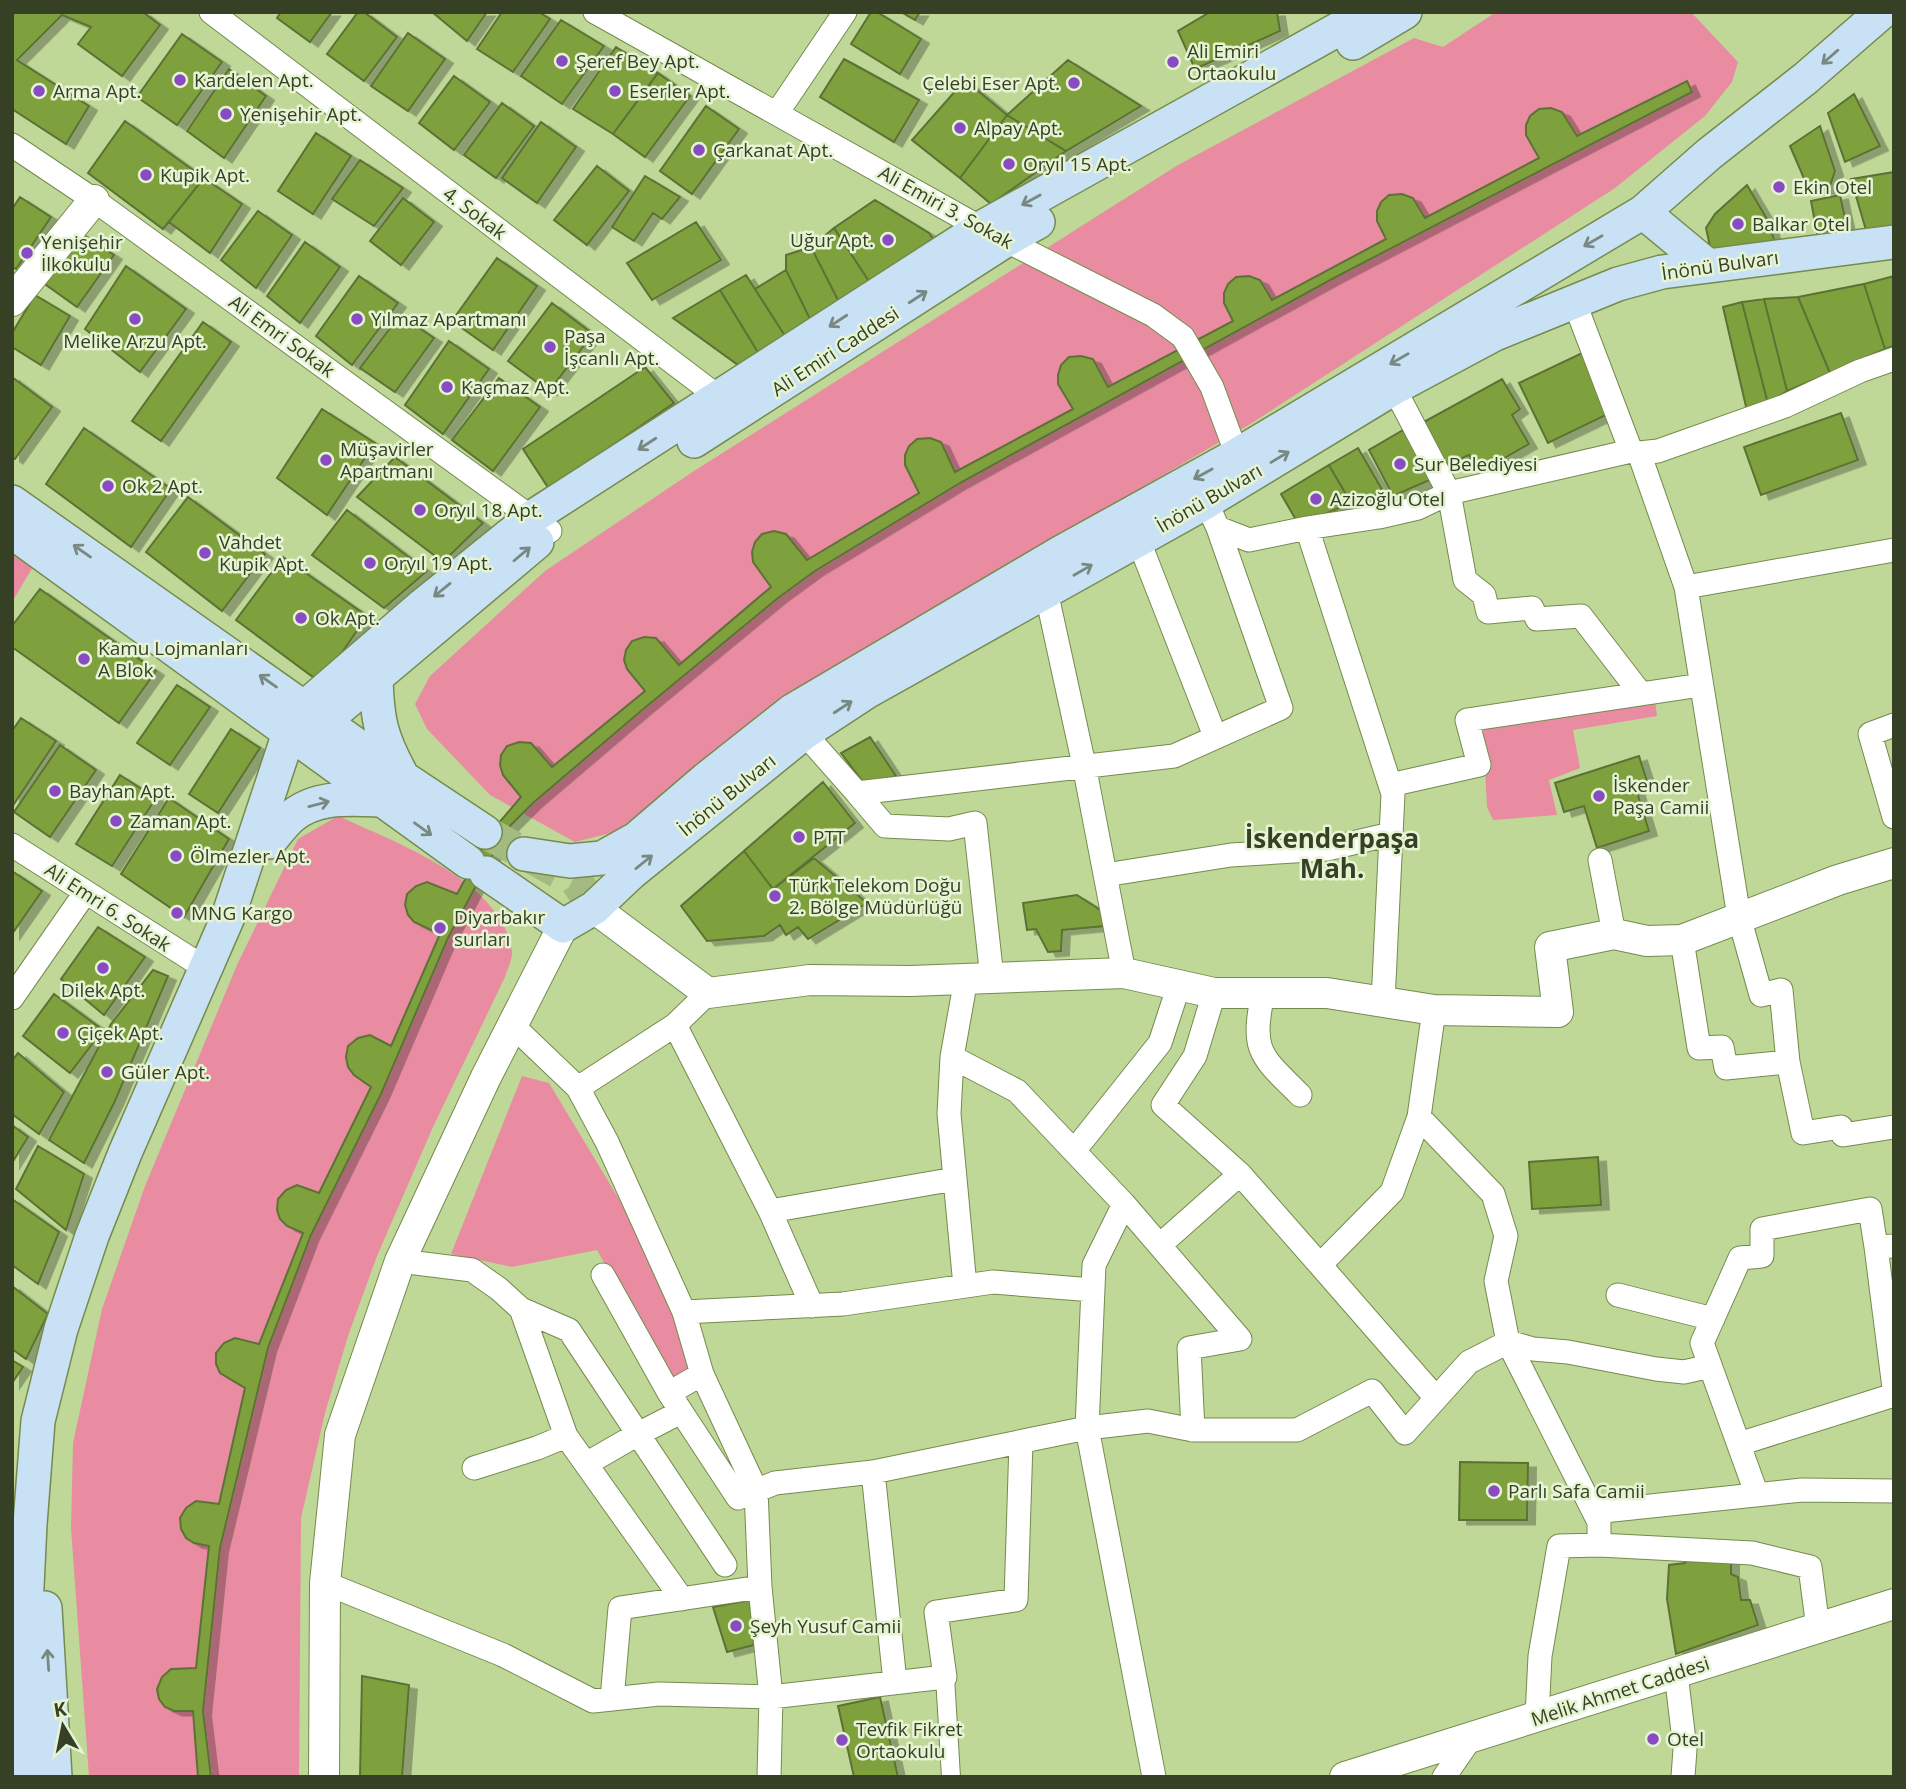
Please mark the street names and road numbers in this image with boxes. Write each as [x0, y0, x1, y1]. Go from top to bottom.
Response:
street label: Ali Emiri 3. Sokak [874, 159, 1018, 255]
street label: 4. Sokak [438, 181, 512, 245]
street label: İnönü Bulvarı [1660, 244, 1780, 286]
street label: Ali Emri Sokak [224, 289, 340, 383]
street label: Ali Emiri Caddesi [766, 300, 904, 402]
street label: İnönü Bulvarı [1151, 457, 1267, 539]
street label: İnönü Bulvarı [673, 748, 781, 842]
street label: Ali Emri 6. Sokak [40, 857, 176, 957]
street label: Melik Ahmet Caddesi [1527, 1650, 1713, 1732]

